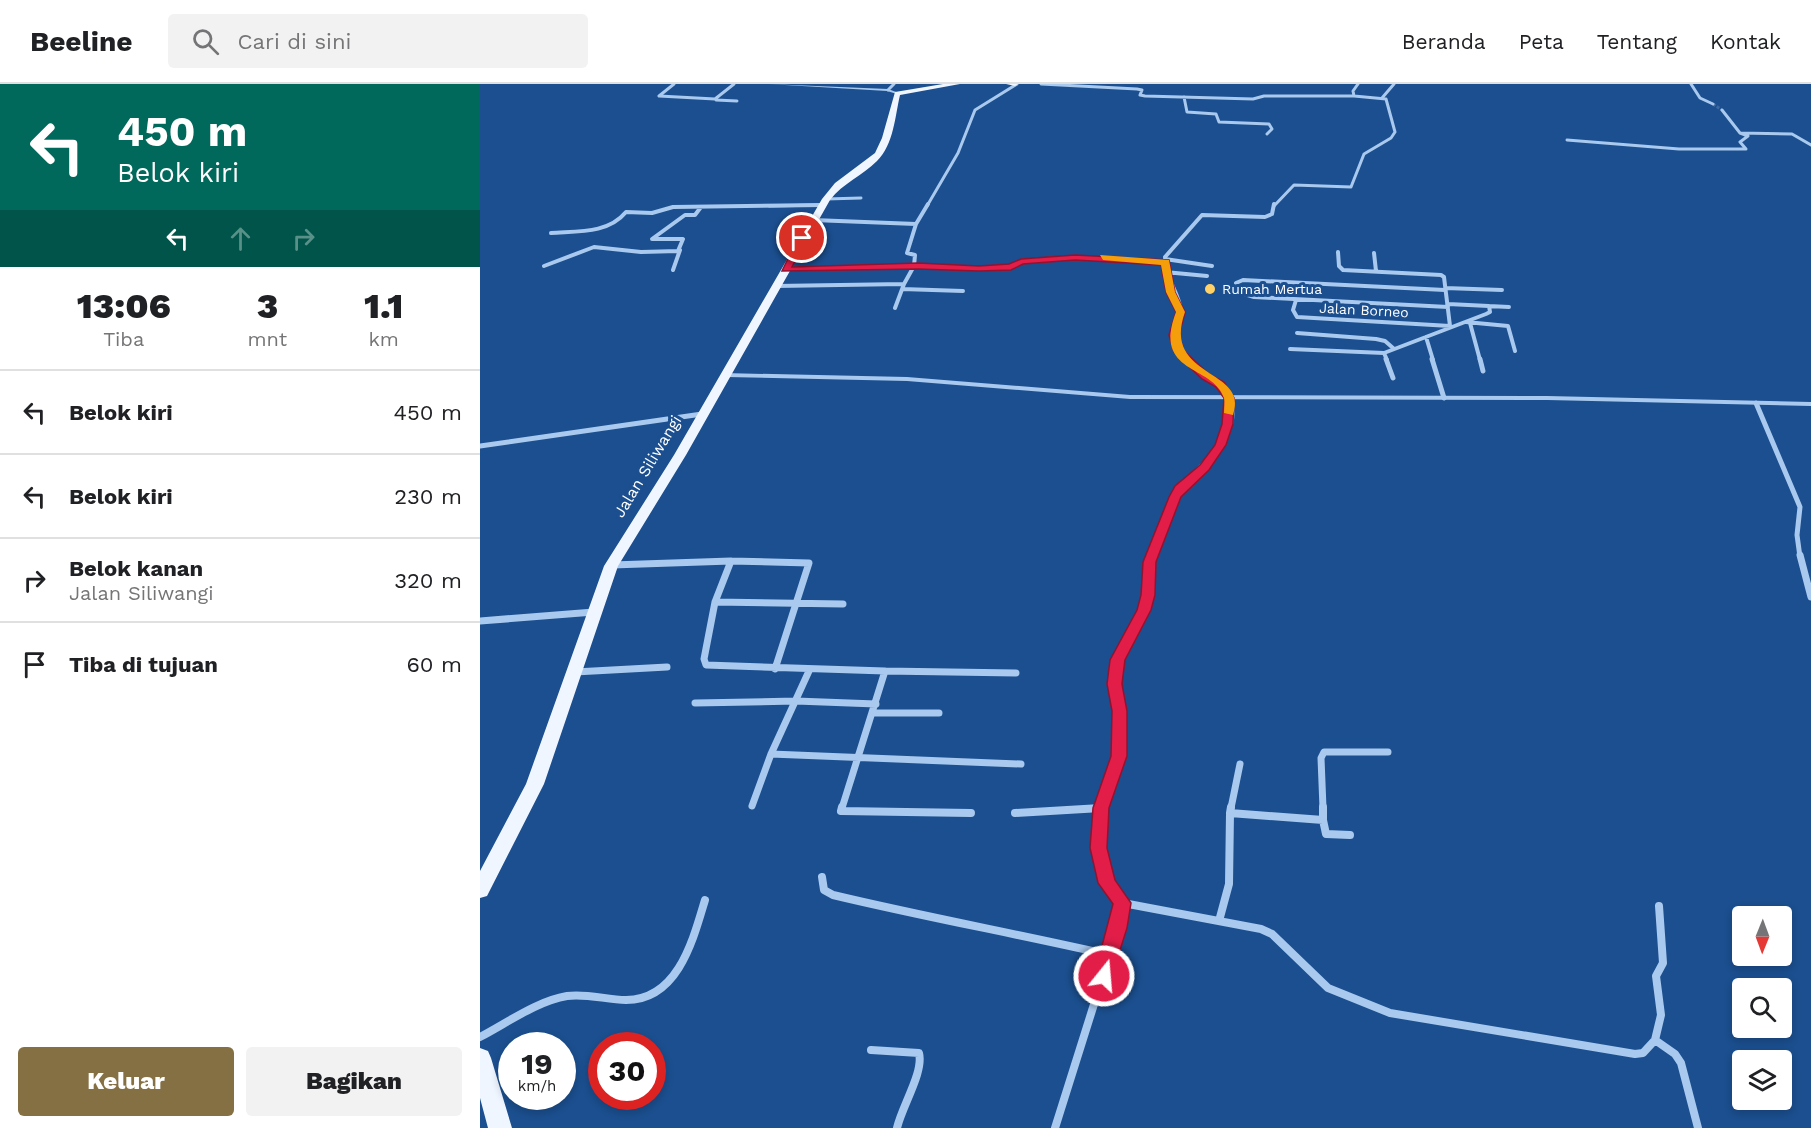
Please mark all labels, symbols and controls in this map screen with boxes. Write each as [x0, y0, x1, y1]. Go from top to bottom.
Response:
search box [168, 14, 588, 68]
text: Beeline [30, 25, 132, 58]
icon: search [189, 25, 222, 58]
text: Cari di sini [237, 29, 351, 54]
text: Beranda [1402, 29, 1486, 54]
text: Peta [1519, 29, 1564, 54]
text: Tentang [1597, 29, 1677, 54]
text: Kontak [1710, 29, 1781, 54]
text: 450 m [117, 107, 247, 156]
icon: left [18, 108, 96, 186]
text: Belok kiri [117, 157, 239, 189]
pin [776, 212, 827, 263]
icon: arrive [785, 221, 818, 254]
icon: left [161, 222, 194, 255]
icon: ahead [224, 222, 257, 255]
icon: right [287, 222, 320, 255]
place label: Rumah Mertua [1222, 281, 1322, 297]
marker: Rumah Mertua [1203, 282, 1217, 296]
text: 13:06 [77, 285, 171, 327]
text: 3 [257, 285, 278, 327]
text: 1.1 [364, 285, 403, 327]
street label: Jalan Borneo [1319, 300, 1409, 320]
text: Tiba [103, 327, 144, 351]
text: mnt [248, 327, 287, 351]
text: km [368, 327, 399, 351]
icon: left [18, 396, 51, 429]
text: Belok kiri [69, 400, 173, 425]
text: 450 m [394, 400, 462, 425]
street label: Jalan Siliwangi [610, 412, 685, 521]
icon: left [18, 480, 51, 513]
text: Belok kiri [69, 484, 173, 509]
text: 230 m [394, 484, 462, 509]
text: Belok kanan [69, 556, 203, 581]
icon: right [18, 564, 51, 597]
text: 320 m [394, 568, 462, 593]
text: Jalan Siliwangi [69, 581, 214, 605]
icon: arrive [18, 648, 51, 681]
text: Tiba di tujuan [69, 652, 218, 677]
text: 60 m [406, 652, 462, 677]
north arrow [1732, 906, 1792, 966]
map controls [1732, 906, 1792, 1110]
position arrow [1072, 944, 1136, 1008]
button: search [1732, 978, 1792, 1038]
speed limit sign: 30 [588, 1032, 666, 1110]
text: 19 [521, 1046, 553, 1081]
button: Keluar [18, 1047, 234, 1116]
button: Bagikan [246, 1047, 462, 1116]
button: layers [1732, 1050, 1792, 1110]
text: km/h [518, 1077, 556, 1095]

